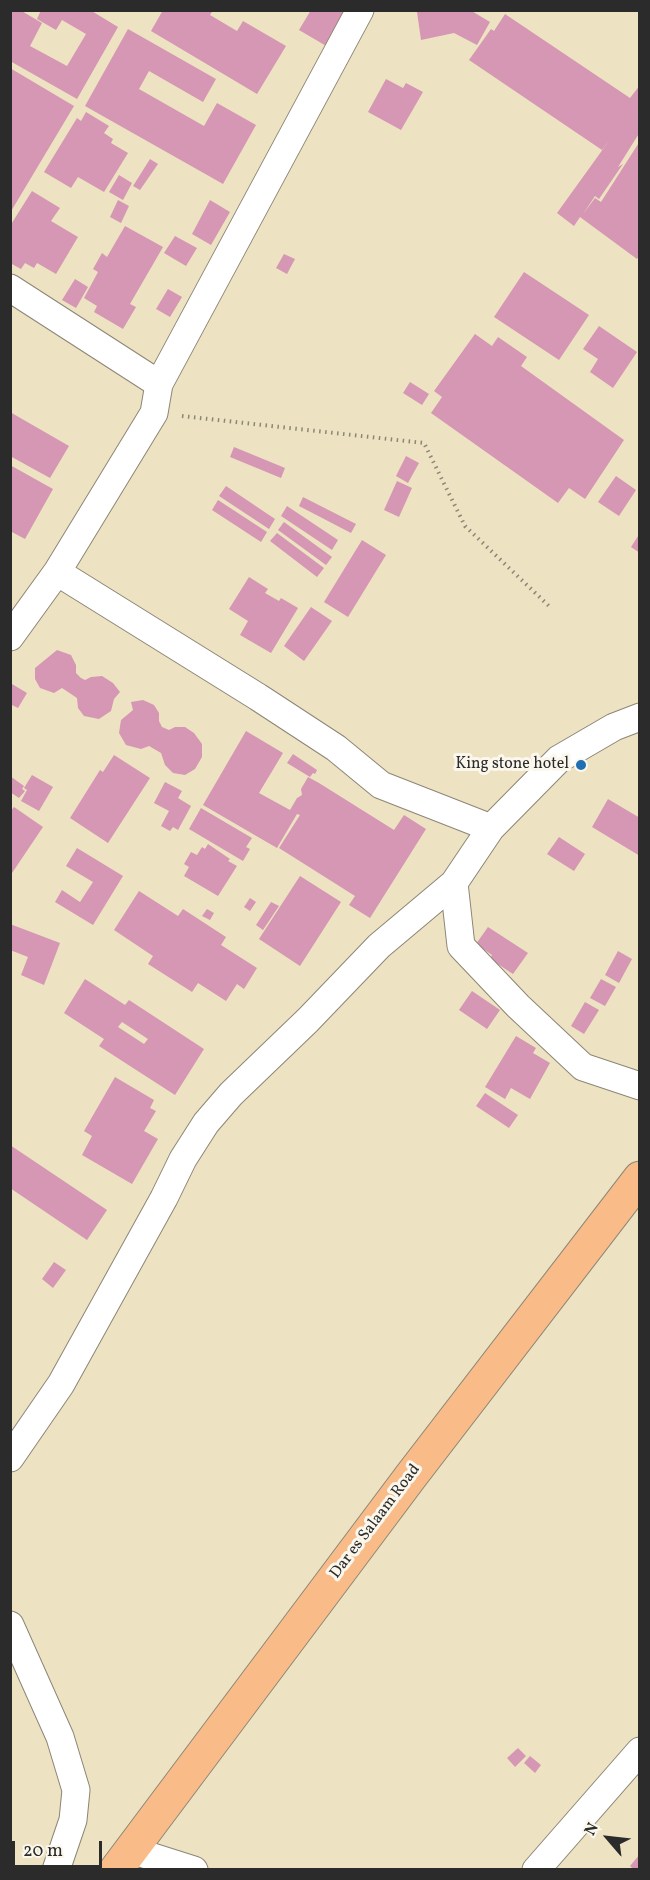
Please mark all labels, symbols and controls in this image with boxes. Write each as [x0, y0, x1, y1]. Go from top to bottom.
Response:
place label: King stone hotel [455, 755, 569, 775]
marker: King stone hotel [574, 758, 588, 772]
street label: Dar es Salaam Road [327, 1461, 425, 1583]
north arrow [578, 1808, 638, 1868]
text: N [580, 1819, 605, 1840]
scale bar [15, 1829, 105, 1867]
text: 20 m [23, 1839, 63, 1864]

